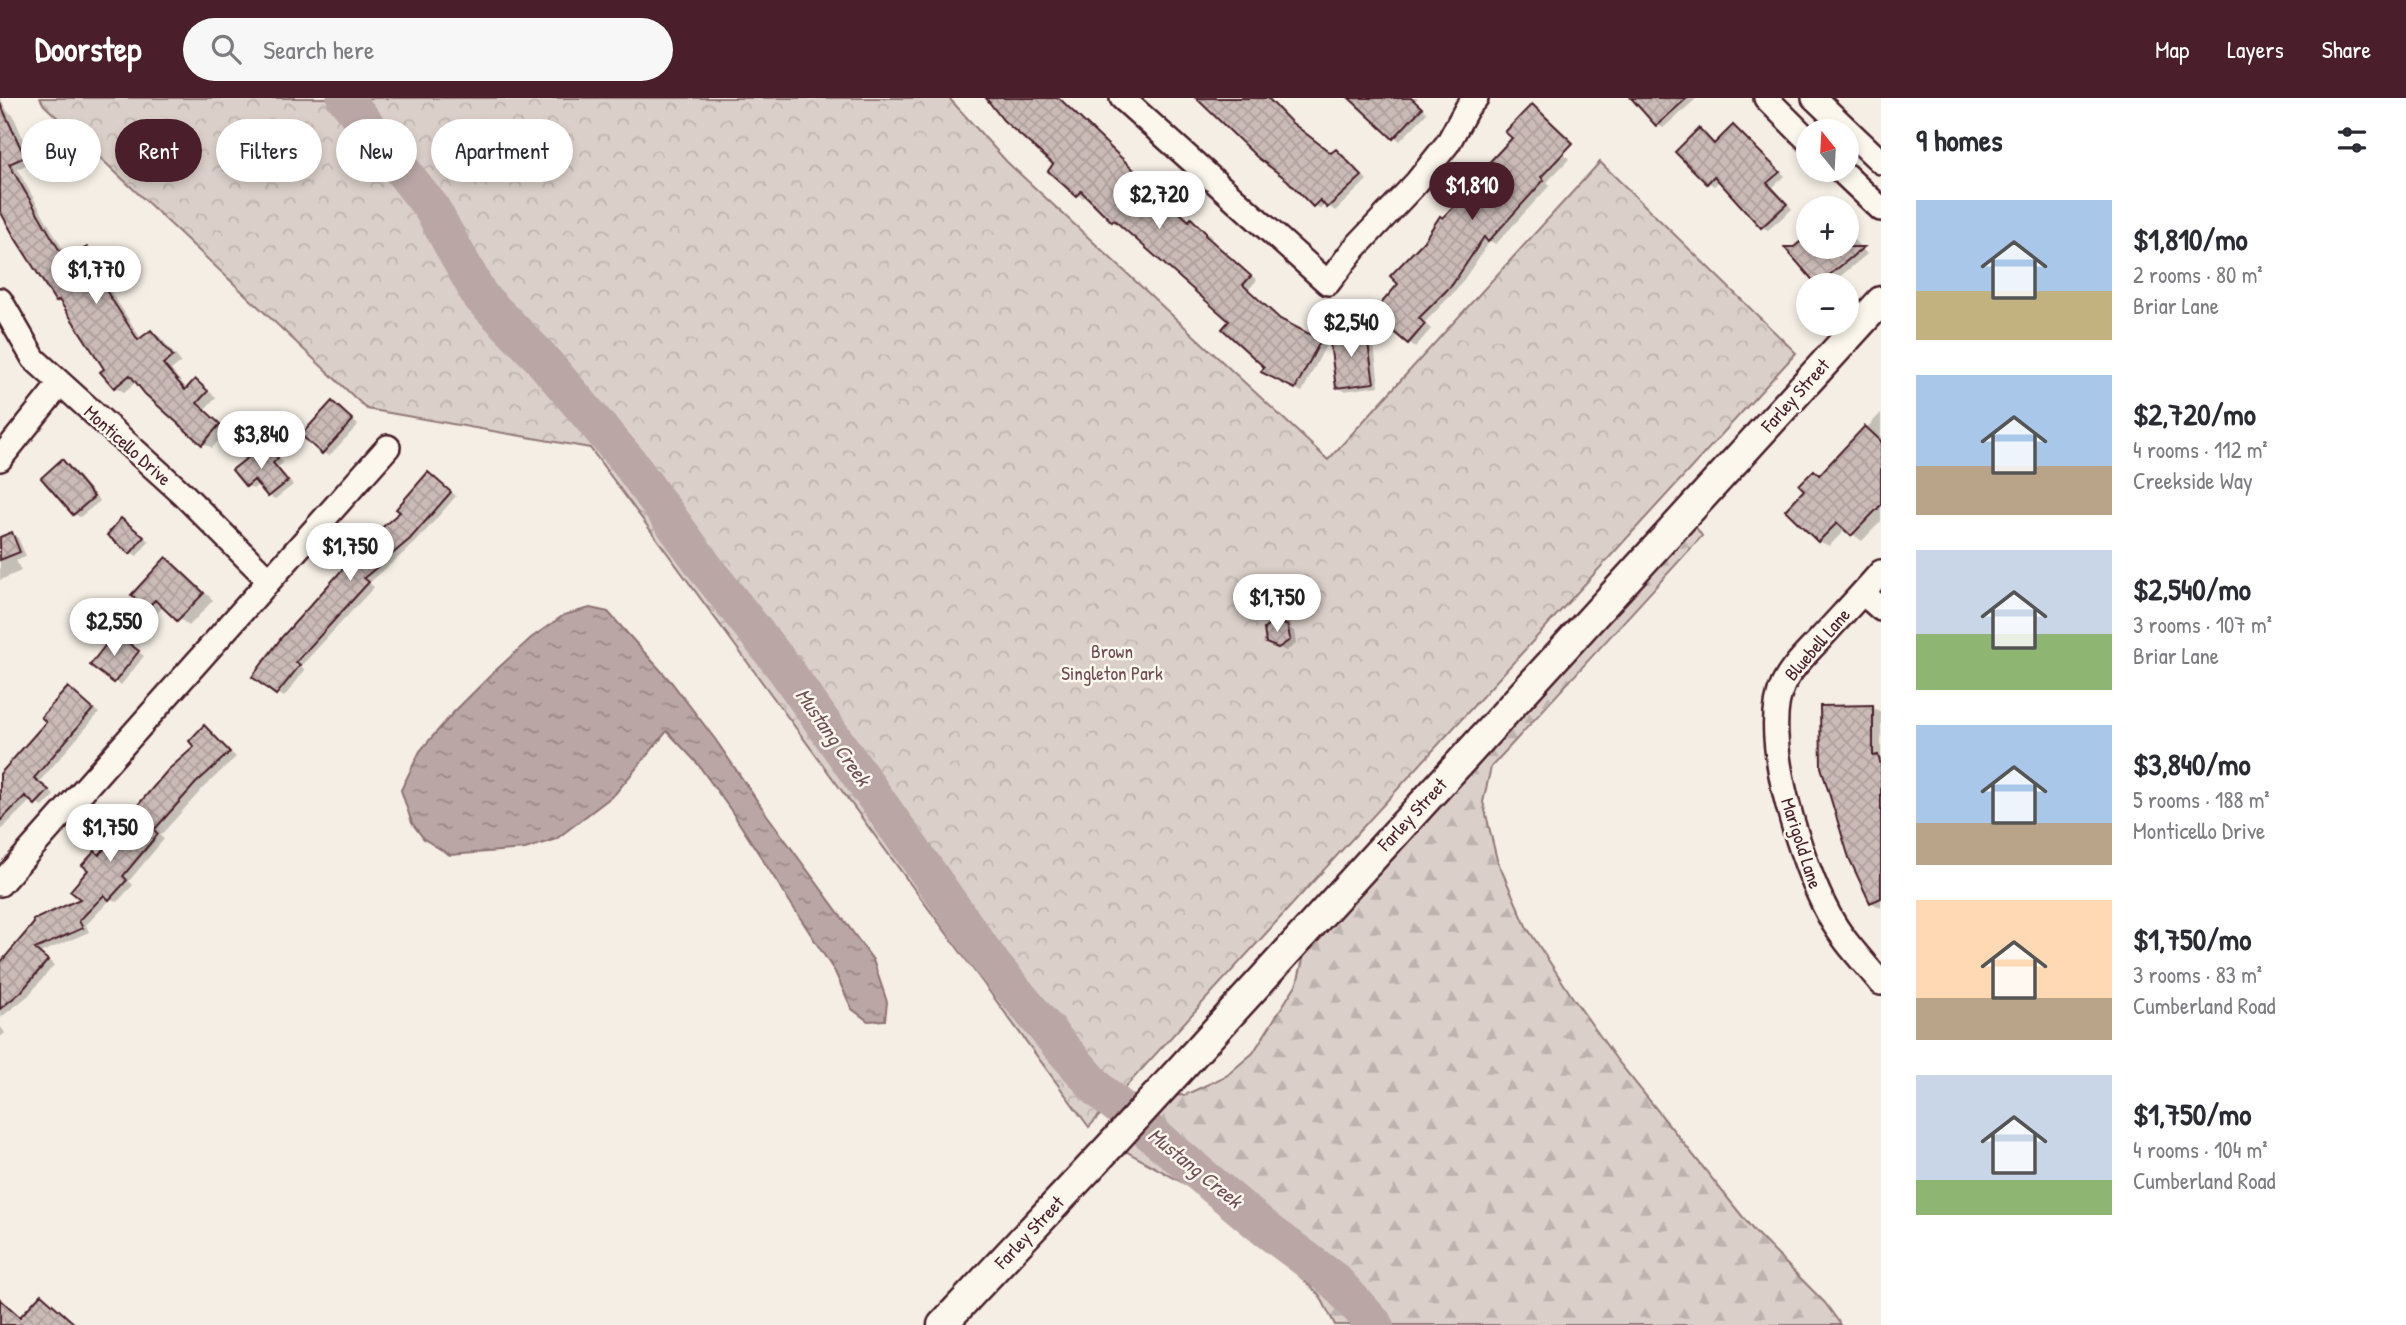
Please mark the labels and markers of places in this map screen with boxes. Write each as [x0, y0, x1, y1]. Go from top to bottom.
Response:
pin: $1,810 [1415, 162, 1529, 222]
pin: $2,720 [1102, 172, 1216, 231]
pin: $1,770 [39, 246, 153, 306]
pin: $2,540 [1294, 300, 1408, 359]
pin: $3,840 [204, 412, 318, 471]
pin: $1,750 [293, 524, 407, 583]
pin: $1,750 [1220, 574, 1334, 634]
pin: $2,550 [57, 598, 171, 658]
pin: $1,750 [53, 804, 167, 864]

